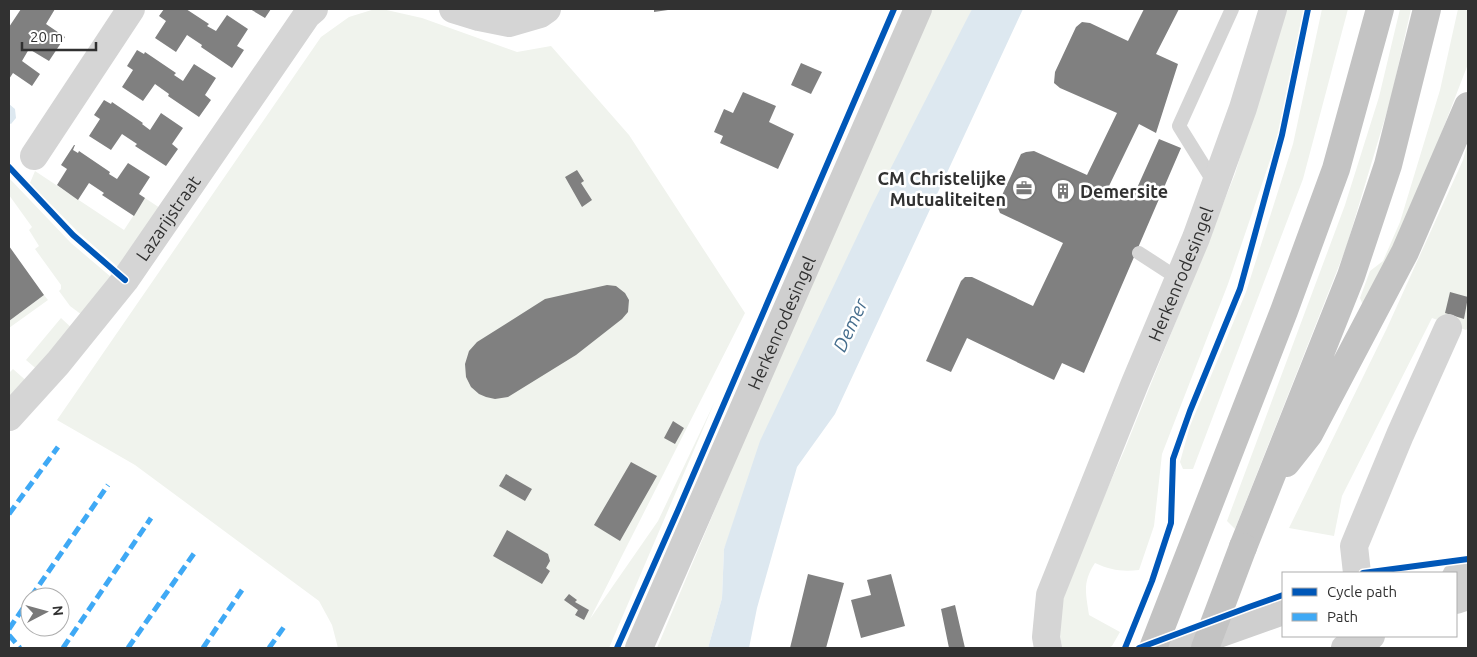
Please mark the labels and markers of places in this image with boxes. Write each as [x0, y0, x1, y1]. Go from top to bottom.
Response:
place label: CM Christelijke Mutualiteiten [878, 168, 1006, 209]
office icon: CM Christelijke Mutualiteiten [1011, 175, 1037, 201]
building icon: Demersite [1050, 178, 1076, 204]
place label: Demersite [1080, 181, 1168, 201]

